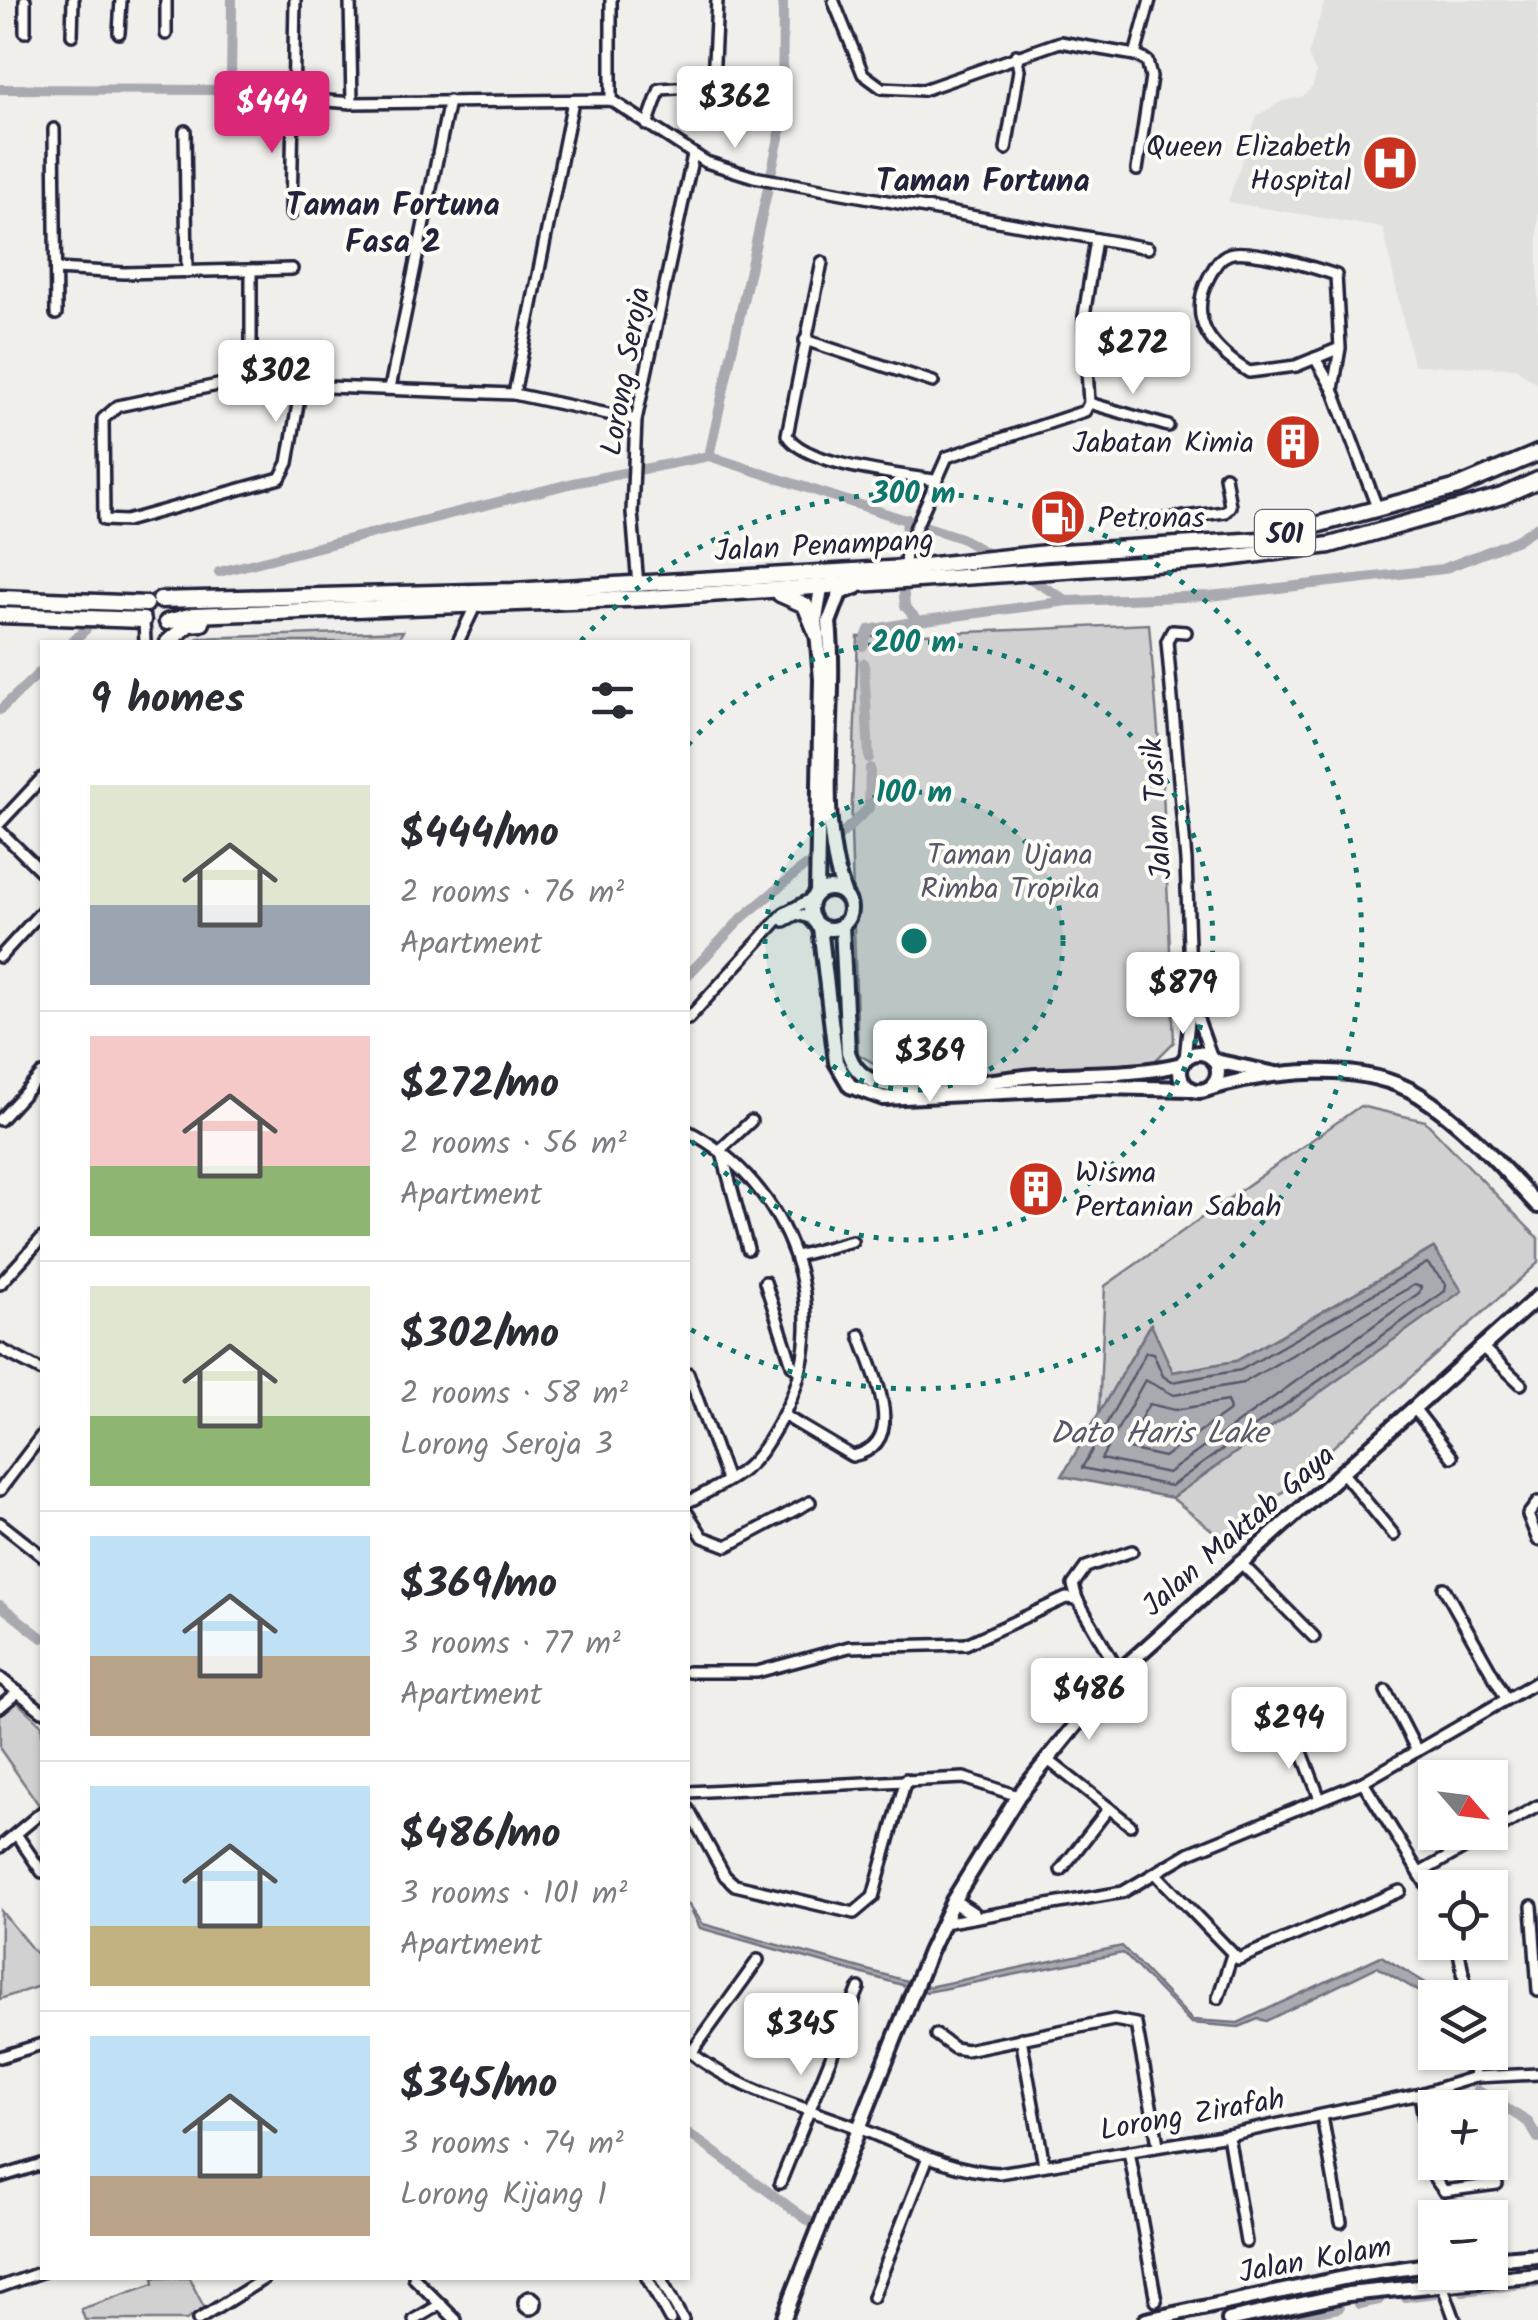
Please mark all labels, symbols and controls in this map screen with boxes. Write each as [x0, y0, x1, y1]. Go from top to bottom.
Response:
pin: $362 [676, 66, 794, 151]
pin: $444 [213, 71, 331, 156]
text: $362 [699, 73, 771, 124]
text: $444 [236, 78, 308, 129]
place label: Queen Elizabeth Hospital [1146, 124, 1351, 206]
hospital icon: Queen Elizabeth Hospital [1360, 133, 1420, 193]
district label: Taman Fortuna [876, 157, 1090, 208]
district label: Taman Fortuna Fasa 2 [286, 181, 500, 269]
street label: Lorong Seroja [589, 283, 665, 459]
pin: $272 [1074, 312, 1192, 397]
text: $272 [1097, 319, 1169, 370]
pin: $302 [217, 340, 335, 425]
text: $302 [240, 347, 312, 398]
building icon: Jabatan Kimia [1263, 412, 1323, 472]
place label: Jabatan Kimia [1072, 420, 1254, 468]
text: 300 m [871, 471, 956, 519]
fuel station icon: Petronas [1028, 487, 1088, 547]
place label: Petronas [1097, 495, 1205, 543]
road number: 501 [1255, 510, 1315, 556]
street label: Jalan Penampang [713, 517, 935, 577]
text: 200 m [872, 620, 956, 668]
text: 9 homes [90, 667, 245, 734]
icon: filters [585, 673, 640, 728]
street label: Jalan Tasik [1129, 736, 1187, 881]
text: 100 m [876, 770, 952, 818]
text: $444/mo [400, 801, 559, 868]
icon: home [170, 825, 290, 945]
park label: Taman Ujana Rimba Tropika [920, 832, 1100, 914]
text: 2 rooms · 76 m² [400, 868, 624, 919]
text: Apartment [400, 919, 542, 970]
centre of rings [896, 923, 932, 959]
pin: $879 [1124, 952, 1242, 1037]
text: $879 [1148, 959, 1218, 1010]
pin: $369 [871, 1020, 989, 1105]
text: $369 [895, 1027, 965, 1078]
text: $272/mo [400, 1052, 559, 1119]
icon: home [170, 1076, 290, 1196]
text: 2 rooms · 56 m² [400, 1119, 627, 1170]
place label: Wisma Pertanian Sabah [1075, 1150, 1282, 1232]
building icon: Wisma Pertanian Sabah [1006, 1159, 1066, 1219]
text: Apartment [400, 1170, 542, 1221]
text: $302/mo [400, 1302, 559, 1369]
icon: home [170, 1326, 290, 1446]
text: 2 rooms · 58 m² [400, 1369, 628, 1420]
water label: Dato Haris Lake [1050, 1409, 1271, 1460]
text: Lorong Seroja 3 [400, 1420, 613, 1471]
street label: Jalan Maktab Gaya [1132, 1434, 1347, 1629]
text: $369/mo [400, 1552, 557, 1619]
icon: home [170, 1576, 290, 1696]
text: 3 rooms · 77 m² [400, 1619, 621, 1670]
pin: $486 [1030, 1658, 1148, 1743]
text: $486 [1053, 1665, 1125, 1716]
text: Apartment [400, 1670, 542, 1721]
pin: $294 [1230, 1687, 1348, 1772]
text: $294 [1253, 1694, 1325, 1745]
north arrow [1418, 1760, 1508, 1850]
map controls [1418, 1760, 1508, 2290]
text: $486/mo [400, 1802, 561, 1869]
icon: home [170, 1826, 290, 1946]
text: 3 rooms · 101 m² [400, 1869, 627, 1920]
button: locate [1418, 1870, 1508, 1960]
text: Apartment [400, 1920, 542, 1971]
button: layers [1418, 1980, 1508, 2070]
pin: $345 [742, 1993, 860, 2078]
text: $345 [766, 2000, 836, 2051]
text: $345/mo [400, 2052, 557, 2119]
icon: home [170, 2076, 290, 2196]
street label: Lorong Zirafah [1096, 2076, 1289, 2156]
button: + [1418, 2090, 1508, 2180]
text: 3 rooms · 74 m² [400, 2119, 624, 2170]
text: Lorong Kijang 1 [400, 2170, 607, 2221]
button: − [1418, 2200, 1508, 2290]
street label: Jalan Kolam [1235, 2224, 1395, 2298]

